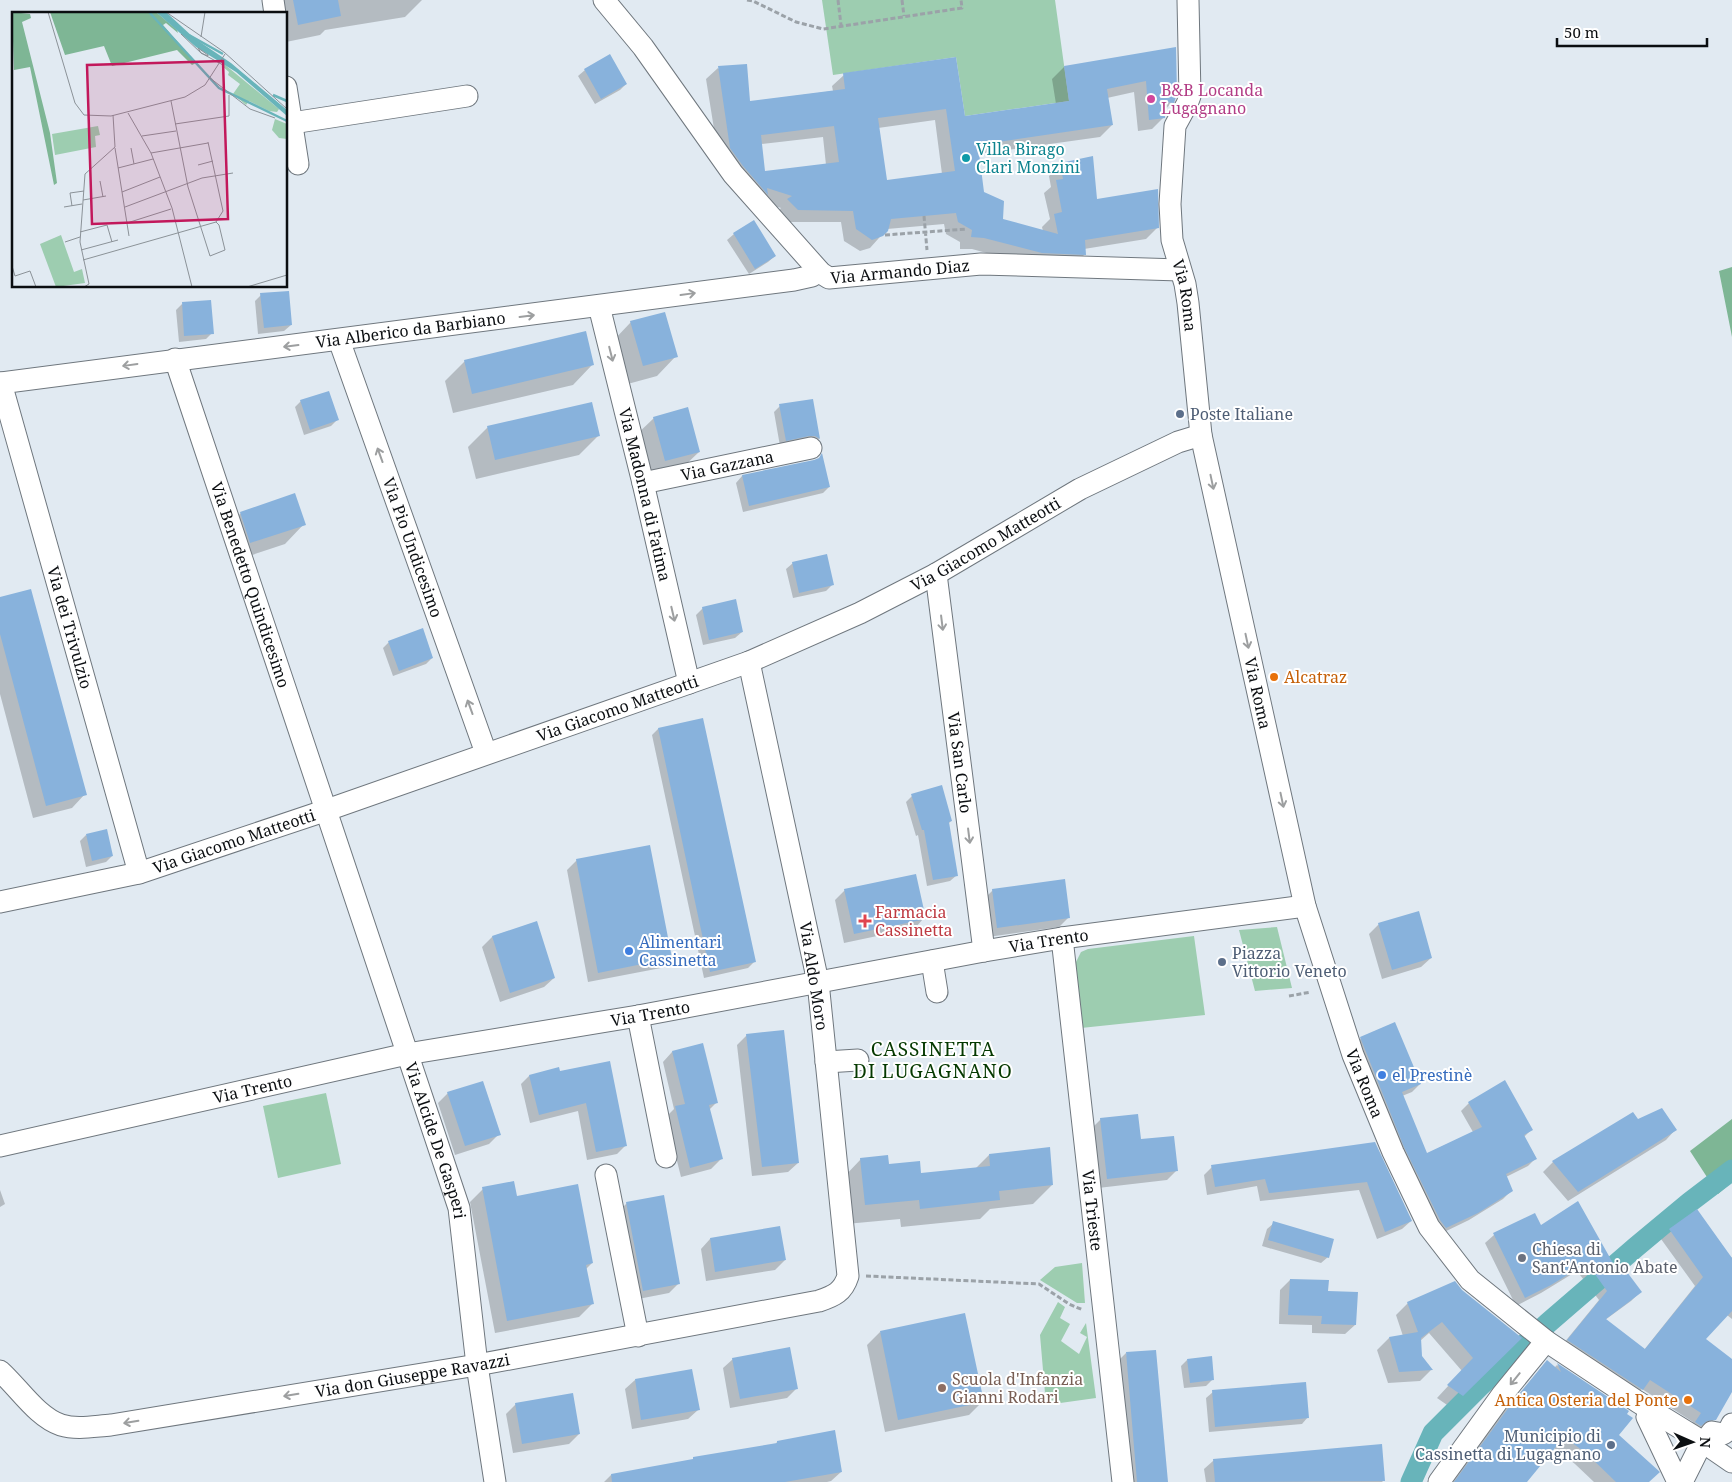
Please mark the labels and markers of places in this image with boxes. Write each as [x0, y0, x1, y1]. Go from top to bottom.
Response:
place label: B&B Locanda Lugagnano [1161, 79, 1263, 119]
marker: B&B Locanda Lugagnano [1145, 93, 1157, 105]
place label: Villa Birago Clari Monzini [976, 138, 1080, 178]
marker: Villa Birago Clari Monzini [960, 152, 972, 164]
place label: Poste Italiane [1190, 403, 1293, 425]
marker: Poste Italiane [1174, 408, 1186, 420]
place label: Alcatraz [1284, 666, 1347, 688]
marker: Alcatraz [1268, 671, 1280, 683]
place label: Farmacia Cassinetta [875, 901, 953, 941]
marker: Farmacia Cassinetta [859, 915, 871, 927]
place label: Alimentari Cassinetta [639, 931, 722, 971]
place label: Piazza Vittorio Veneto [1232, 942, 1347, 982]
marker: Alimentari Cassinetta [623, 945, 635, 957]
marker: Piazza Vittorio Veneto [1216, 956, 1228, 968]
place label: el Prestinè [1392, 1064, 1472, 1086]
marker: el Prestinè [1376, 1069, 1388, 1081]
place label: Chiesa di Sant'Antonio Abate [1532, 1238, 1678, 1278]
marker: Chiesa di Sant'Antonio Abate [1516, 1252, 1528, 1264]
place label: Scuola d'Infanzia Gianni Rodari [952, 1368, 1083, 1408]
marker: Scuola d'Infanzia Gianni Rodari [936, 1382, 948, 1394]
place label: Antica Osteria del Ponte [1495, 1389, 1678, 1411]
marker: Antica Osteria del Ponte [1682, 1394, 1694, 1406]
place label: Municipio di Cassinetta di Lugagnano [1415, 1425, 1601, 1465]
marker: Municipio di Cassinetta di Lugagnano [1605, 1439, 1617, 1451]

